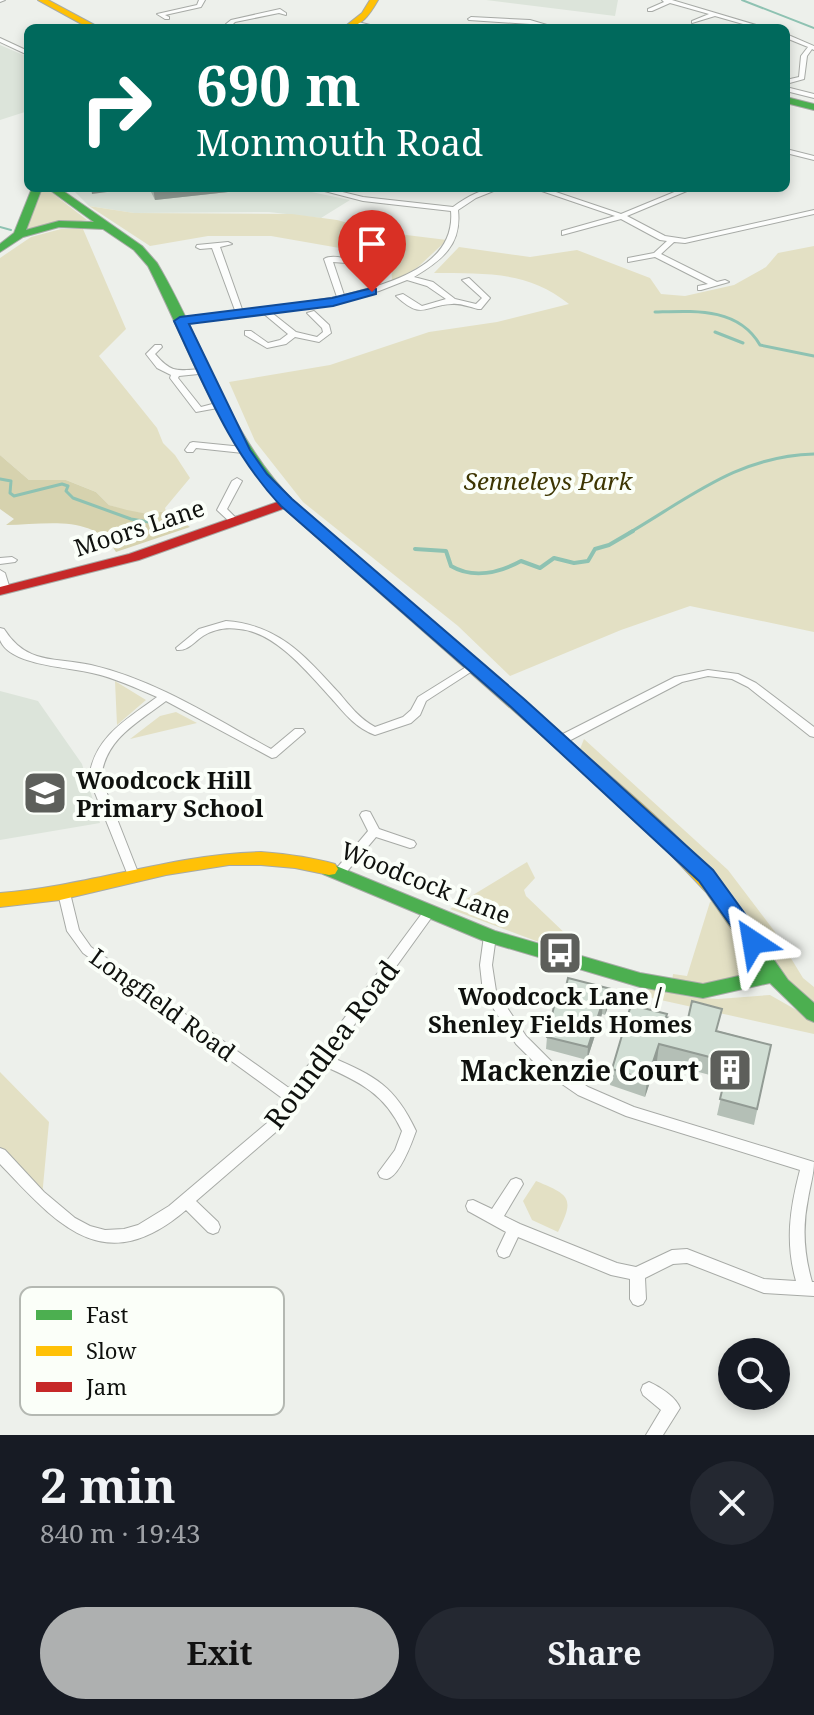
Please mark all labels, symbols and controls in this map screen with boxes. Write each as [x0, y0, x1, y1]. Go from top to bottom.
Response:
text: 690 m [196, 46, 361, 122]
icon: right [64, 56, 168, 160]
text: Monmouth Road [196, 118, 483, 167]
pin [338, 210, 406, 292]
icon: arrive [350, 222, 394, 266]
park label: Senneleys Park [464, 464, 633, 497]
street label: Moors Lane [70, 490, 208, 564]
place label: Woodcock Hill Primary School [76, 763, 264, 824]
school or university icon: Woodcock Hill Primary School [21, 769, 69, 817]
street label: Woodcock Lane [336, 833, 516, 931]
position arrow [711, 900, 795, 984]
bus stop icon: Woodcock Lane / Shenley Fields Homes [536, 929, 584, 977]
street label: Longfield Road [84, 940, 243, 1068]
street label: Roundlea Road [255, 952, 407, 1136]
place label: Woodcock Lane / Shenley Fields Homes [428, 979, 692, 1040]
building icon: Mackenzie Court [706, 1046, 754, 1094]
place label: Mackenzie Court [460, 1051, 699, 1089]
legend [20, 1287, 284, 1415]
text: Fast [86, 1299, 128, 1329]
text: Slow [86, 1335, 136, 1365]
map controls [718, 1338, 790, 1410]
button: search [718, 1338, 790, 1410]
text: Jam [85, 1371, 127, 1401]
text: 2 min [40, 1452, 176, 1517]
button: close [690, 1461, 774, 1545]
text: 840 m · 19:43 [40, 1515, 201, 1551]
button: Exit [40, 1607, 399, 1699]
button: Share [415, 1607, 774, 1699]

